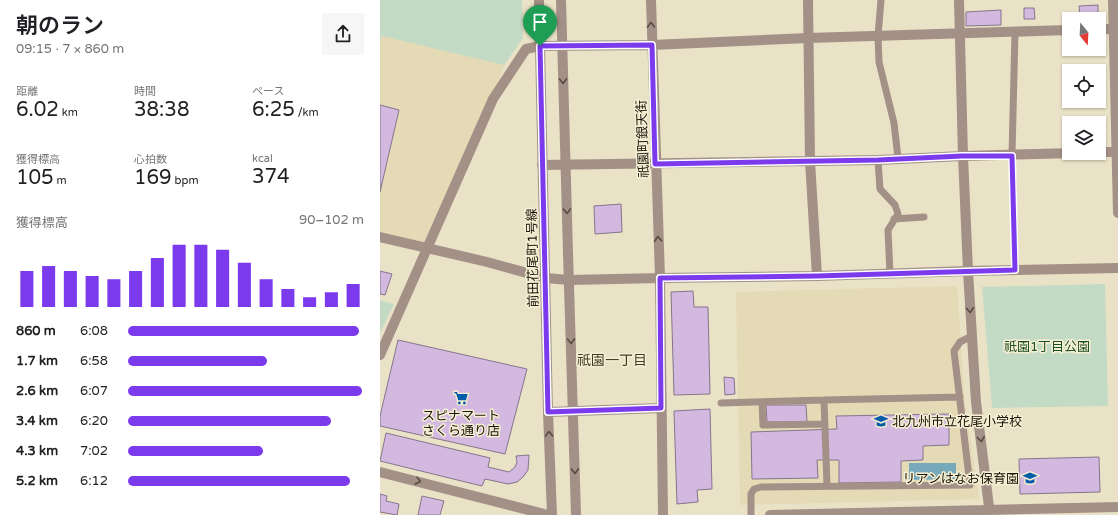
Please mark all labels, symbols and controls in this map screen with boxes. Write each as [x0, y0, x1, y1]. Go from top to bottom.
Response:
pin [523, 5, 557, 46]
icon: arrive [529, 11, 551, 33]
north arrow [1062, 12, 1106, 56]
map controls [1062, 12, 1106, 160]
text: 朝のラン [16, 13, 104, 39]
button: share [322, 13, 364, 55]
one-way arrow [647, 22, 655, 28]
text: 09:15 · 7 × 860 m [16, 41, 124, 57]
button: locate [1062, 64, 1106, 108]
one-way arrow [559, 78, 567, 84]
text: 距離 [16, 85, 38, 98]
text: 時間 [134, 85, 156, 98]
text: ペース [252, 85, 284, 98]
text: 6.02 [16, 98, 59, 122]
text: 38:38 [134, 98, 189, 122]
text: 6:25 [252, 98, 295, 122]
street label: 祇園町銀天街 [634, 100, 652, 178]
text: km [59, 106, 78, 119]
text: /km [295, 106, 319, 119]
button: layers [1062, 116, 1106, 160]
text: kcal [252, 152, 273, 165]
text: 獲得標高 [16, 153, 60, 166]
text: 心拍数 [134, 153, 167, 166]
text: 374 [252, 165, 290, 189]
text: 105 [16, 166, 54, 190]
text: 169 [134, 166, 172, 190]
text: m [54, 174, 67, 187]
text: bpm [172, 174, 199, 187]
street label: 前田花尾町1号線 [524, 208, 542, 308]
one-way arrow [562, 208, 571, 214]
text: 90–102 m [299, 212, 364, 228]
text: 獲得標高 [16, 215, 68, 231]
one-way arrow [654, 236, 662, 242]
one-way arrow [966, 307, 975, 313]
text: 860 m [16, 323, 56, 339]
text: 6:08 [80, 323, 108, 339]
one-way arrow [567, 338, 575, 344]
park label: 祇園1丁目公園 [1004, 339, 1090, 355]
district label: 祇園一丁目 [577, 352, 647, 369]
text: 1.7 km [16, 353, 58, 369]
text: 6:58 [80, 353, 108, 369]
text: 2.6 km [16, 383, 58, 399]
text: 6:07 [80, 383, 108, 399]
supermarket icon: スピナマート さくら通り店 [453, 390, 469, 406]
place label: スピナマート さくら通り店 [422, 408, 500, 439]
text: 3.4 km [16, 413, 58, 429]
text: 6:20 [80, 413, 108, 429]
school or university icon: 北九州市立花尾小学校 [873, 413, 889, 429]
place label: 北九州市立花尾小学校 [892, 414, 1022, 430]
one-way arrow [544, 431, 553, 437]
one-way arrow [976, 436, 985, 442]
text: 4.3 km [16, 443, 58, 459]
text: 7:02 [80, 443, 108, 459]
one-way arrow [570, 468, 579, 474]
school or university icon: リアンはなお保育園 [1022, 470, 1038, 486]
place label: リアンはなお保育園 [903, 471, 1019, 487]
text: 5.2 km [16, 473, 58, 489]
text: 6:12 [80, 473, 108, 489]
one-way arrow [415, 477, 421, 485]

